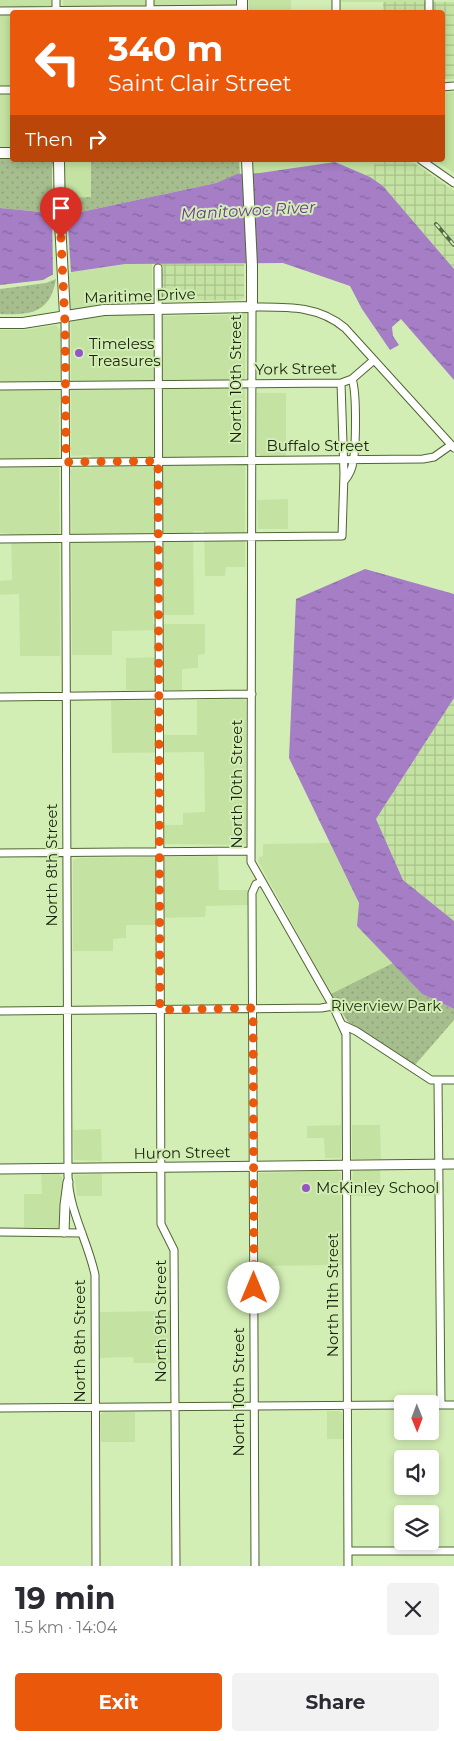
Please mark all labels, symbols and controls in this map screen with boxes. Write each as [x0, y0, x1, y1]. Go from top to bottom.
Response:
text: 340 m [108, 27, 223, 70]
icon: left [25, 30, 90, 95]
text: Saint Clair Street [108, 70, 292, 97]
icon: right [83, 125, 111, 153]
text: Then [25, 128, 73, 151]
pin [40, 187, 82, 238]
icon: arrive [47, 194, 75, 222]
water label: Manitowoc River [180, 197, 316, 224]
street label: Maritime Drive [84, 284, 196, 307]
street label: North 10th Street [226, 314, 245, 444]
place label: Timeless Treasures [89, 334, 161, 370]
marker: Timeless Treasures [73, 347, 85, 359]
street label: York Street [255, 358, 337, 379]
street label: Buffalo Street [266, 436, 370, 455]
street label: North 10th Street [227, 719, 246, 849]
street label: North 8th Street [42, 803, 61, 927]
park label: Riverview Park [331, 996, 441, 1015]
street label: Huron Street [133, 1142, 231, 1163]
place label: McKinley School [316, 1178, 439, 1197]
marker: McKinley School [300, 1182, 312, 1194]
street label: North 11th Street [323, 1233, 342, 1357]
street label: North 9th Street [151, 1260, 170, 1382]
position arrow [227, 1261, 279, 1313]
street label: North 8th Street [70, 1279, 89, 1403]
street label: North 10th Street [229, 1327, 248, 1457]
north arrow [394, 1395, 439, 1440]
map controls [394, 1395, 439, 1550]
button: sound [394, 1450, 439, 1495]
button: layers [394, 1505, 439, 1550]
text: 19 min [15, 1580, 116, 1617]
button: close [387, 1583, 439, 1635]
text: 1.5 km · 14:04 [15, 1618, 117, 1637]
button: Exit [15, 1673, 222, 1731]
button: Share [232, 1673, 439, 1731]

